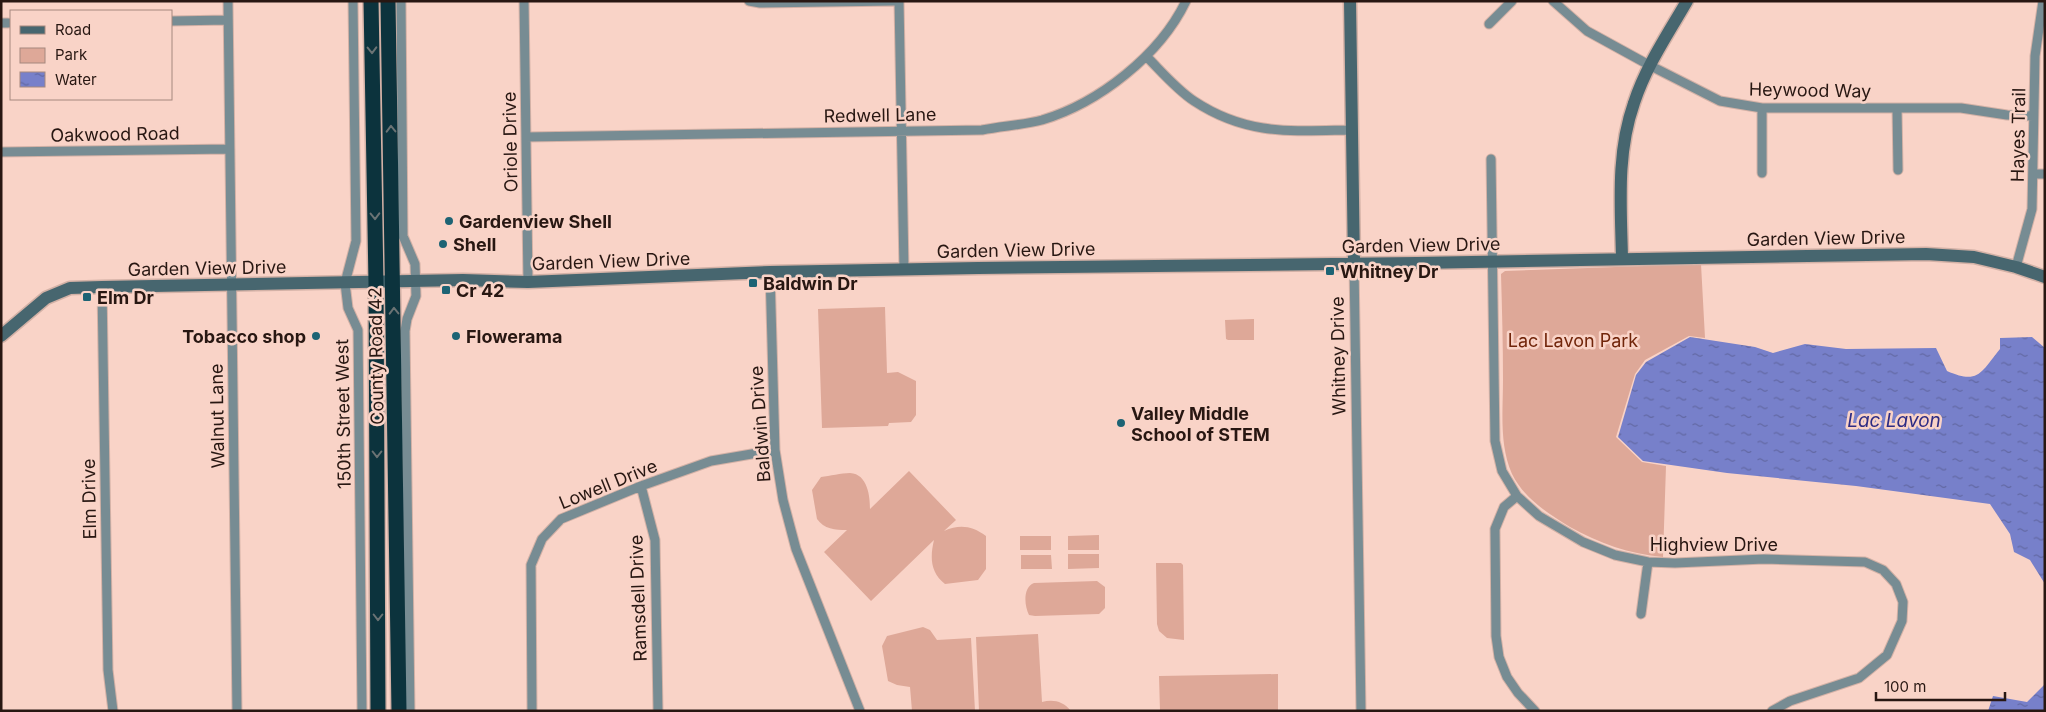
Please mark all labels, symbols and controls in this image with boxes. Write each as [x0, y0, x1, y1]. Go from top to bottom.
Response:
legend [10, 10, 172, 100]
text: Road [55, 20, 91, 39]
text: Park [55, 45, 88, 64]
one-way arrow [366, 46, 377, 54]
text: Water [55, 70, 97, 89]
street label: Heywood Way [1749, 78, 1871, 102]
street label: Hayes Trail [2007, 88, 2029, 182]
street label: Oriole Drive [499, 92, 521, 192]
street label: Redwell Lane [823, 104, 937, 126]
street label: Oakwood Road [50, 122, 180, 146]
one-way arrow [386, 125, 396, 132]
place label: Gardenview Shell [459, 211, 612, 232]
one-way arrow [370, 212, 380, 220]
marker: Gardenview Shell [443, 215, 455, 227]
street label: Garden View Drive [1747, 226, 1905, 250]
street label: Garden View Drive [1342, 233, 1500, 257]
place label: Shell [453, 234, 496, 255]
marker: Shell [437, 238, 449, 250]
street label: Garden View Drive [937, 238, 1095, 262]
street label: Garden View Drive [531, 248, 691, 274]
street label: Garden View Drive [128, 256, 286, 280]
place label: Whitney Dr [1340, 261, 1438, 282]
marker: Whitney Dr [1324, 265, 1336, 277]
place label: Baldwin Dr [763, 273, 858, 294]
marker: Baldwin Dr [747, 277, 759, 289]
place label: Cr 42 [456, 280, 504, 301]
marker: Cr 42 [440, 284, 452, 296]
place label: Elm Dr [97, 287, 154, 308]
street label: County Road 42 [364, 287, 388, 425]
marker: Elm Dr [81, 291, 93, 303]
street label: Whitney Drive [1326, 296, 1350, 416]
one-way arrow [389, 307, 399, 314]
place label: Tobacco shop [182, 326, 306, 347]
place label: Flowerama [466, 326, 562, 347]
marker: Tobacco shop [310, 330, 322, 342]
marker: Flowerama [450, 330, 462, 342]
park label: Lac Lavon Park [1508, 330, 1638, 351]
street label: 150th Street West [331, 339, 355, 489]
street label: Walnut Lane [206, 363, 228, 469]
street label: Baldwin Drive [745, 365, 775, 483]
place label: Valley Middle School of STEM [1131, 403, 1270, 445]
water label: Lac Lavon [1847, 409, 1941, 432]
marker: Valley Middle School of STEM [1115, 417, 1127, 429]
one-way arrow [372, 450, 382, 458]
street label: Lowell Drive [556, 455, 660, 513]
street label: Elm Drive [78, 458, 100, 540]
street label: Ramsdell Drive [625, 534, 651, 662]
street label: Highview Drive [1650, 534, 1778, 555]
one-way arrow [373, 613, 383, 621]
scale bar [1876, 670, 2005, 702]
text: 100 m [1884, 677, 1926, 696]

